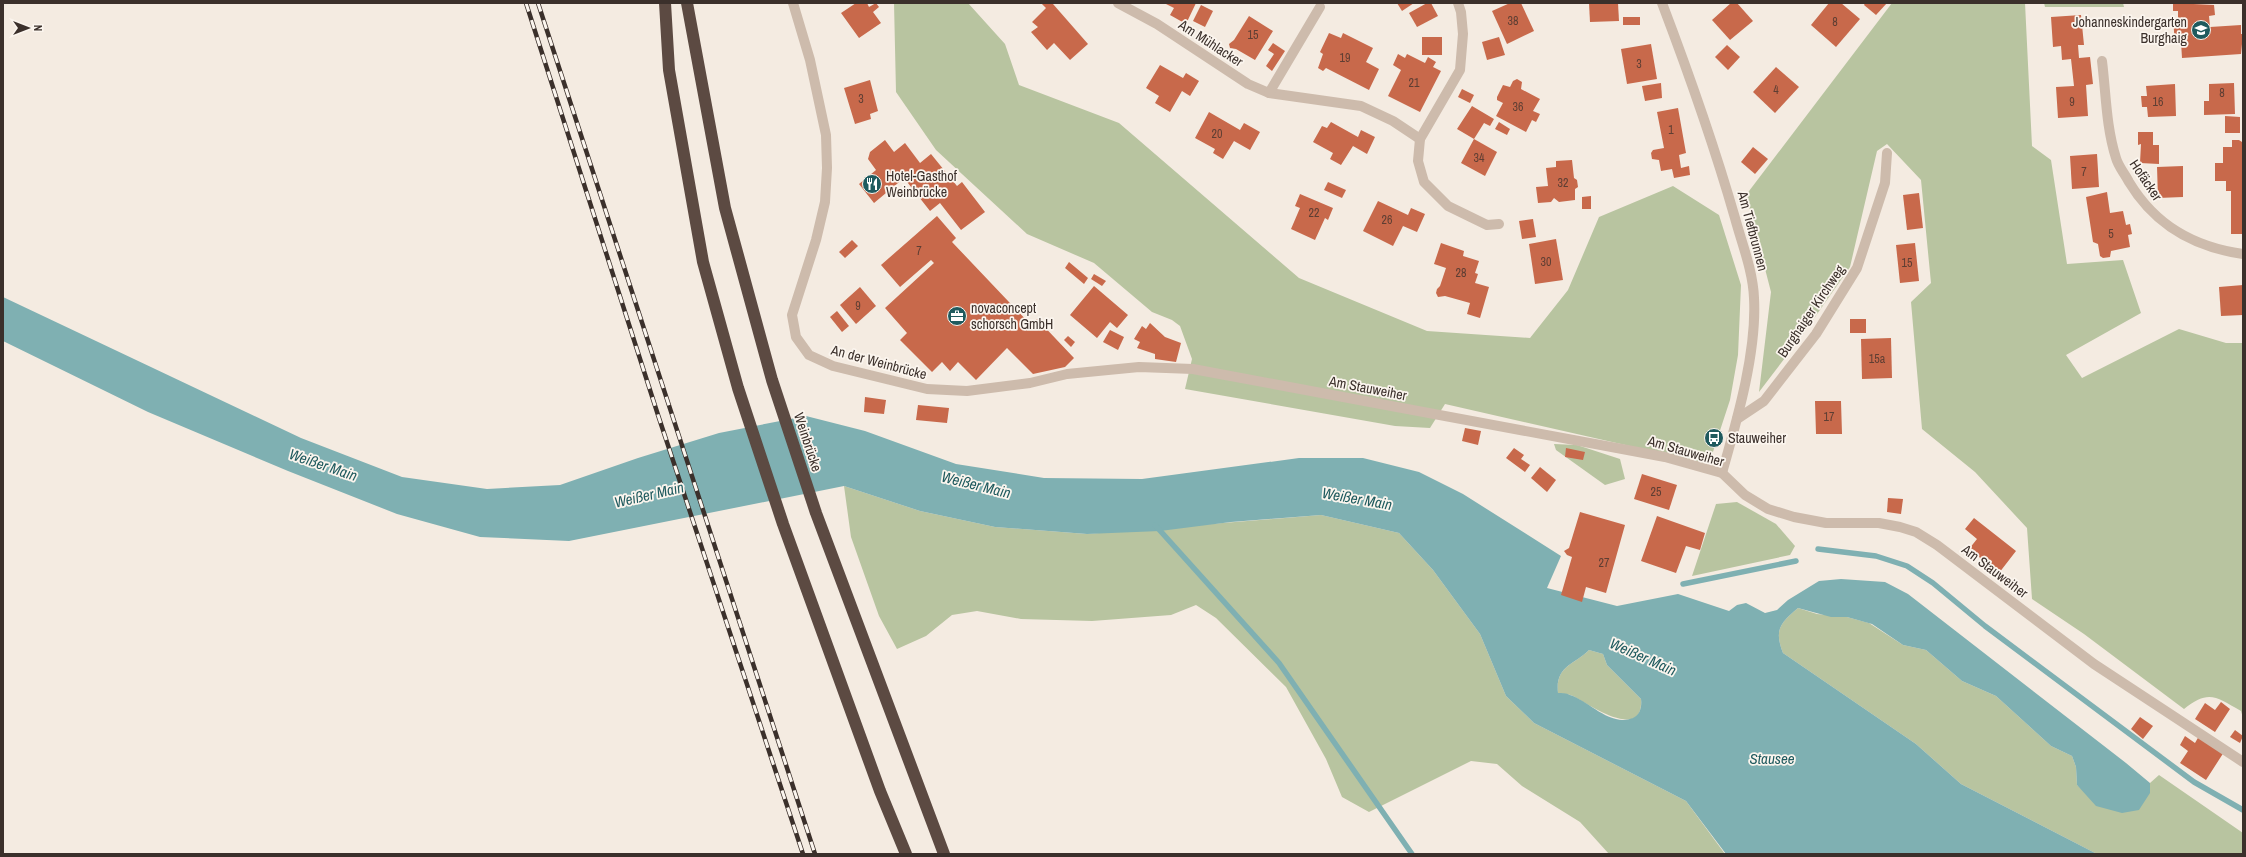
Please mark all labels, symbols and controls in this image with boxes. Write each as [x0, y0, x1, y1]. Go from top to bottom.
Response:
north arrow [8, 8, 48, 48]
house number: 38 [1508, 13, 1518, 29]
place label: Johanneskindergarten Burghaig [2073, 13, 2188, 47]
house number: 8 [1832, 14, 1838, 30]
street label: Am Mühlacker [1174, 15, 1247, 71]
school or university icon: Johanneskindergarten Burghaig [2190, 19, 2212, 41]
text: N [31, 25, 45, 31]
house number: 15 [1248, 27, 1259, 43]
house number: 19 [1340, 50, 1350, 66]
house number: 3 [1636, 56, 1642, 72]
house number: 21 [1409, 75, 1420, 91]
house number: 4 [1773, 82, 1779, 98]
house number: 8 [2219, 85, 2225, 101]
house number: 3 [858, 91, 864, 107]
house number: 9 [2069, 94, 2075, 110]
house number: 16 [2153, 94, 2163, 110]
house number: 36 [1513, 99, 1523, 115]
house number: 1 [1668, 122, 1674, 138]
house number: 20 [1212, 126, 1222, 142]
house number: 34 [1474, 150, 1485, 166]
street label: Hofäcker [2126, 156, 2166, 204]
house number: 7 [2081, 164, 2087, 180]
place label: Hotel-Gasthof Weinbrücke [886, 167, 958, 201]
restaurant icon: Hotel-Gasthof Weinbrücke [861, 173, 883, 195]
house number: 32 [1558, 175, 1568, 191]
street label: Am Tiefbrunnen [1733, 188, 1772, 273]
house number: 22 [1309, 205, 1319, 221]
house number: 26 [1382, 212, 1392, 228]
house number: 5 [2108, 226, 2114, 242]
house number: 7 [916, 243, 922, 259]
house number: 30 [1541, 254, 1551, 270]
house number: 15 [1902, 255, 1913, 271]
street label: Burghaiger Kirchweg [1773, 261, 1849, 361]
house number: 28 [1456, 265, 1466, 281]
house number: 9 [855, 298, 861, 314]
place label: novaconcept schorsch GmbH [971, 299, 1053, 333]
office icon: novaconcept schorsch GmbH [946, 305, 968, 327]
street label: An der Weinbrücke [828, 340, 929, 383]
house number: 15a [1869, 351, 1886, 367]
street label: Am Stauweiher [1327, 371, 1408, 404]
house number: 17 [1824, 409, 1835, 425]
street label: Weinbrücke [790, 410, 826, 474]
bus stop icon: Stauweiher [1703, 427, 1725, 449]
place label: Stauweiher [1728, 429, 1786, 447]
street label: Am Stauweiher [1645, 431, 1726, 471]
water label: Weißer Main [286, 443, 360, 486]
water label: Weißer Main [939, 466, 1013, 503]
water label: Weißer Main [612, 476, 686, 513]
water label: Weißer Main [1320, 482, 1394, 515]
house number: 25 [1651, 484, 1662, 500]
street label: Am Stauweiher [1957, 540, 2032, 602]
house number: 27 [1599, 555, 1610, 571]
water label: Weißer Main [1607, 633, 1680, 681]
water label: Stausee [1749, 748, 1795, 769]

